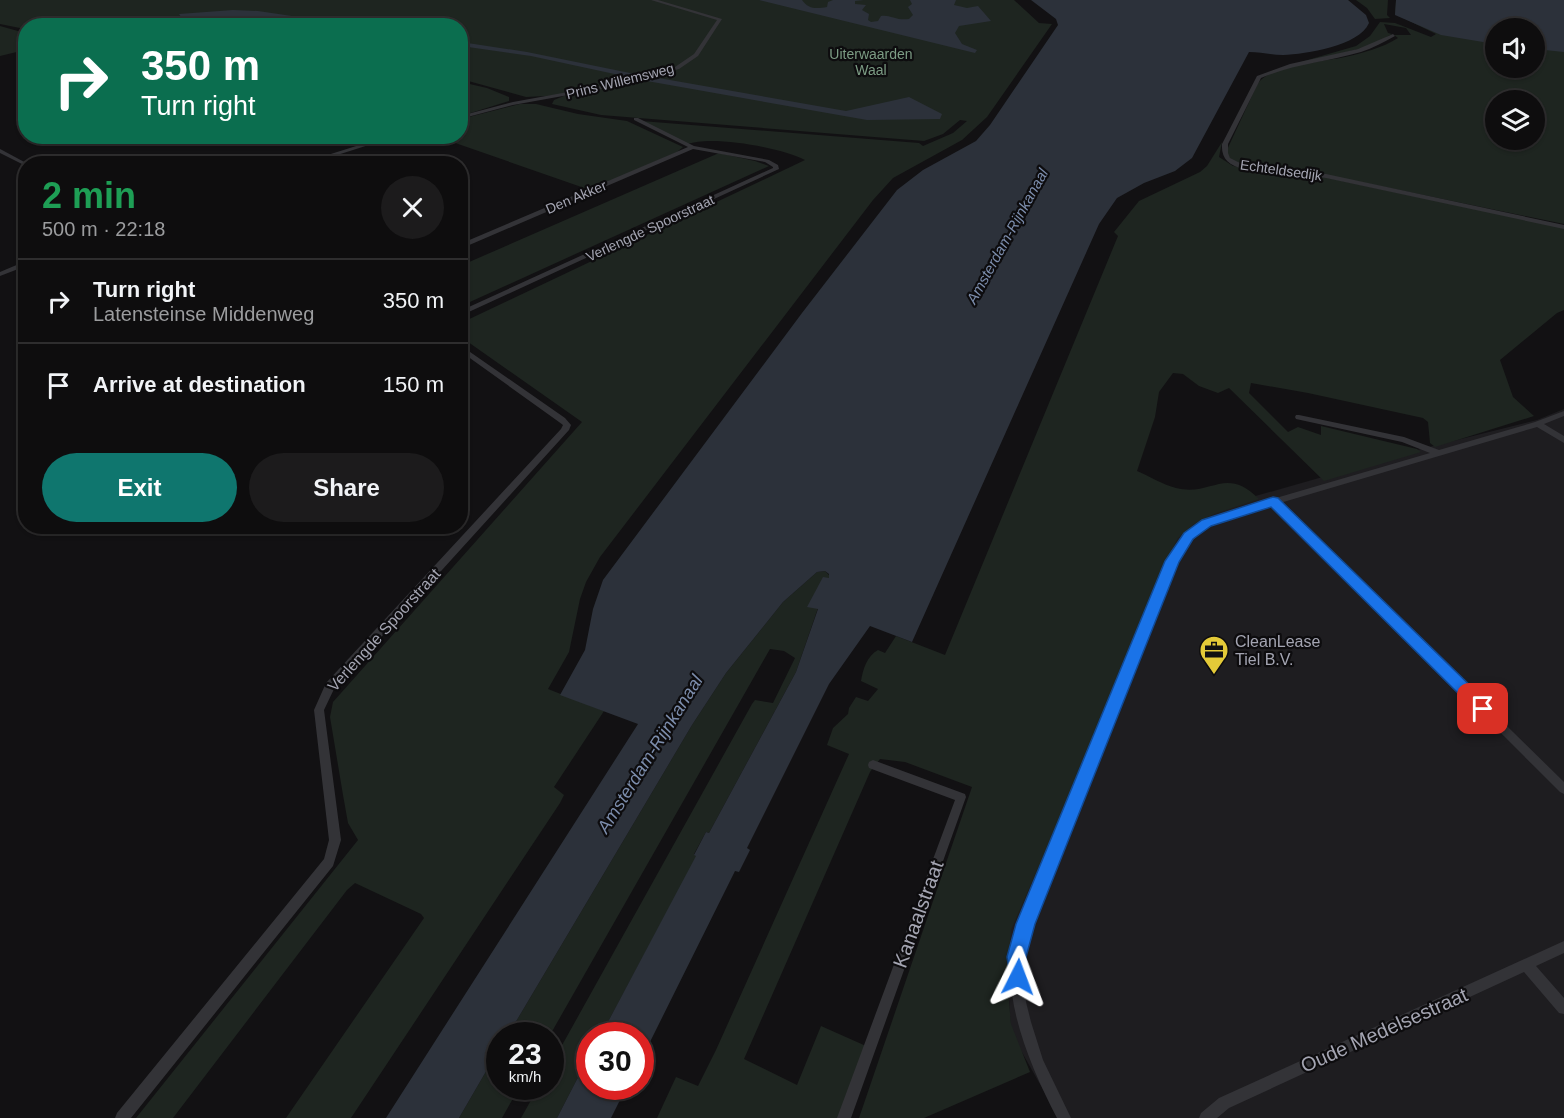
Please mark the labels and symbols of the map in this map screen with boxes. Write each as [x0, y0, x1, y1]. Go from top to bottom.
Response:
park label: Uiterwaarden Waal [829, 46, 913, 78]
street label: Prins Willemsweg [564, 60, 676, 102]
street label: Echteldsedijk [1239, 156, 1324, 184]
water label: Amsterdam-Rijnkanaal [962, 165, 1052, 307]
street label: Den Akker [543, 177, 609, 217]
street label: Verlengde Spoorstraat [583, 191, 717, 265]
street label: Verlengde Spoorstraat [324, 565, 444, 695]
place label: CleanLease Tiel B.V. [1235, 633, 1321, 668]
office icon: CleanLease Tiel B.V. [1198, 634, 1230, 676]
water label: Amsterdam-Rijnkanaal [593, 671, 707, 837]
pin [1457, 683, 1508, 734]
street label: Kanaalstraat [888, 857, 948, 971]
position arrow [986, 945, 1050, 1009]
street label: Oude Medelsestraat [1297, 983, 1471, 1077]
speed limit sign: 30 [576, 1022, 654, 1100]

